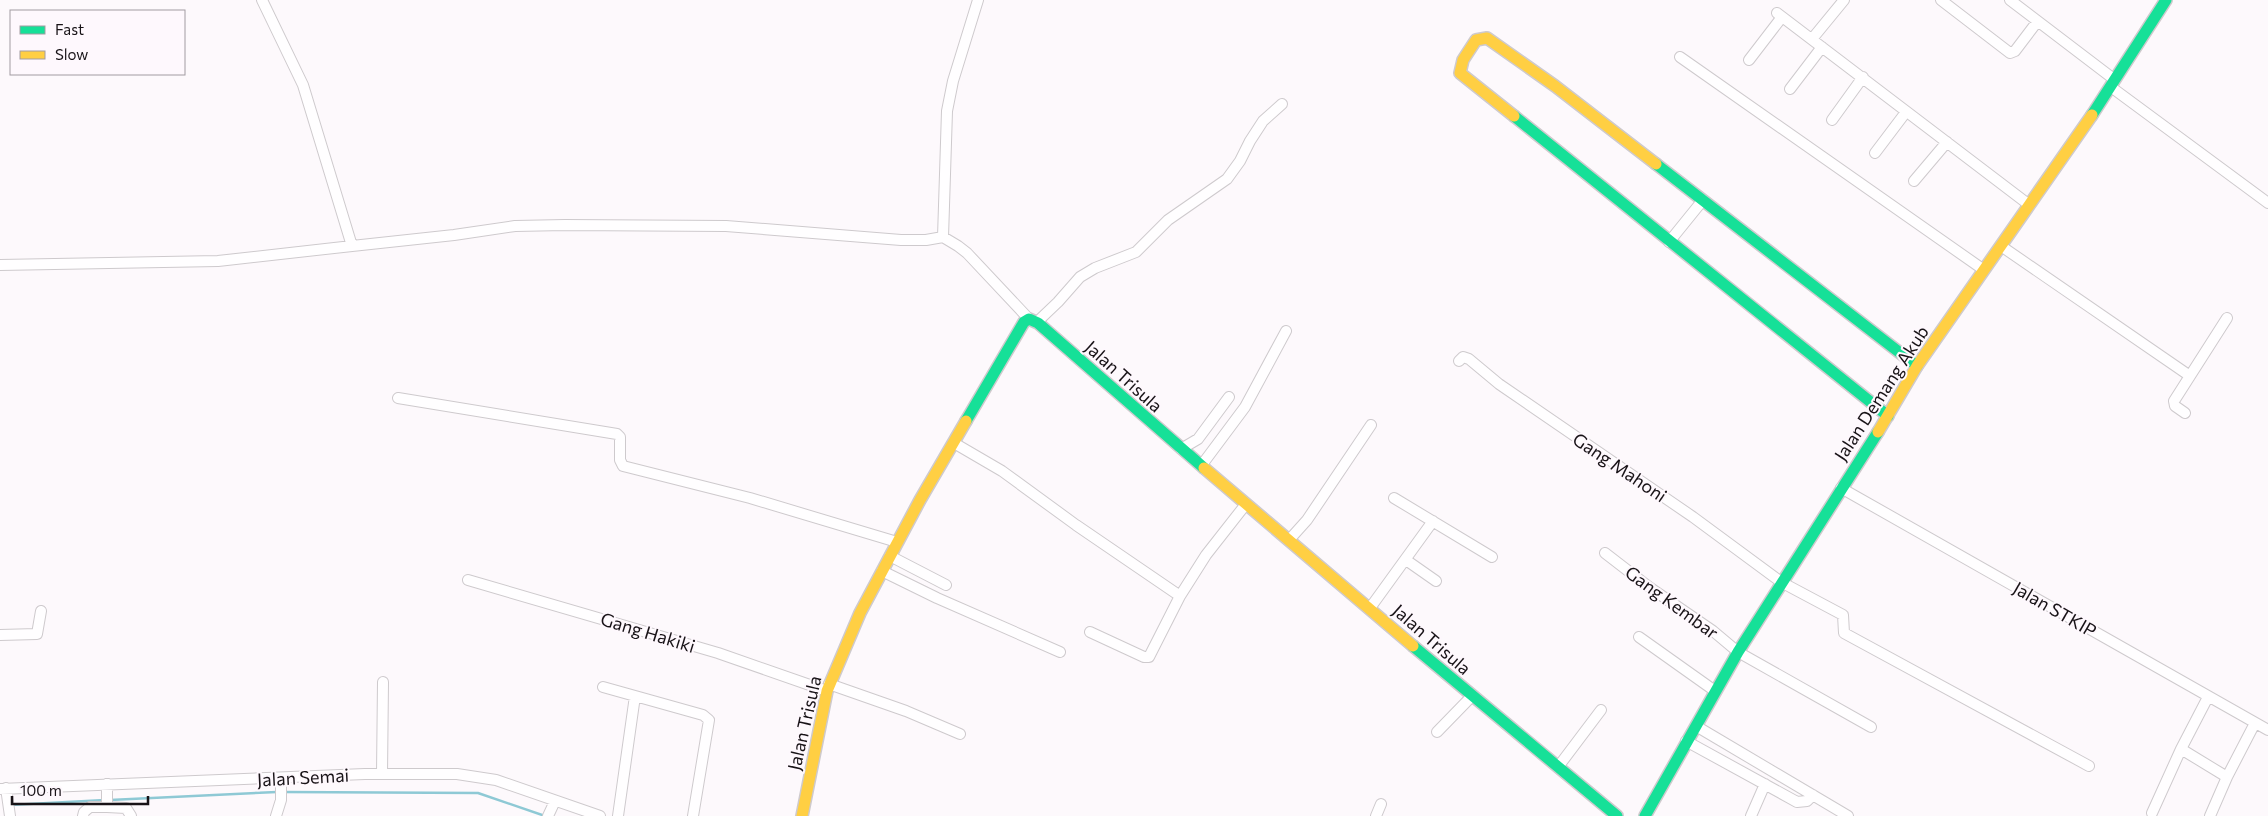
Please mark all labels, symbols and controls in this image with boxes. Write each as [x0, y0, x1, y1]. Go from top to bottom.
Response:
legend [10, 10, 185, 75]
text: Fast [55, 20, 84, 38]
text: Slow [55, 45, 88, 63]
street label: Jalan Demang Akub [1829, 321, 1933, 465]
street label: Jalan Trisula [1081, 336, 1167, 416]
street label: Gang Mahoni [1569, 428, 1671, 506]
street label: Gang Kembar [1621, 561, 1723, 643]
street label: Jalan STKIP [2009, 576, 2101, 642]
street label: Jalan Trisula [1388, 599, 1476, 679]
street label: Gang Hakiki [598, 607, 698, 657]
street label: Jalan Trisula [782, 674, 826, 772]
street label: Jalan Semai [256, 764, 350, 790]
scale bar [12, 774, 149, 806]
text: 100 m [20, 781, 62, 799]

